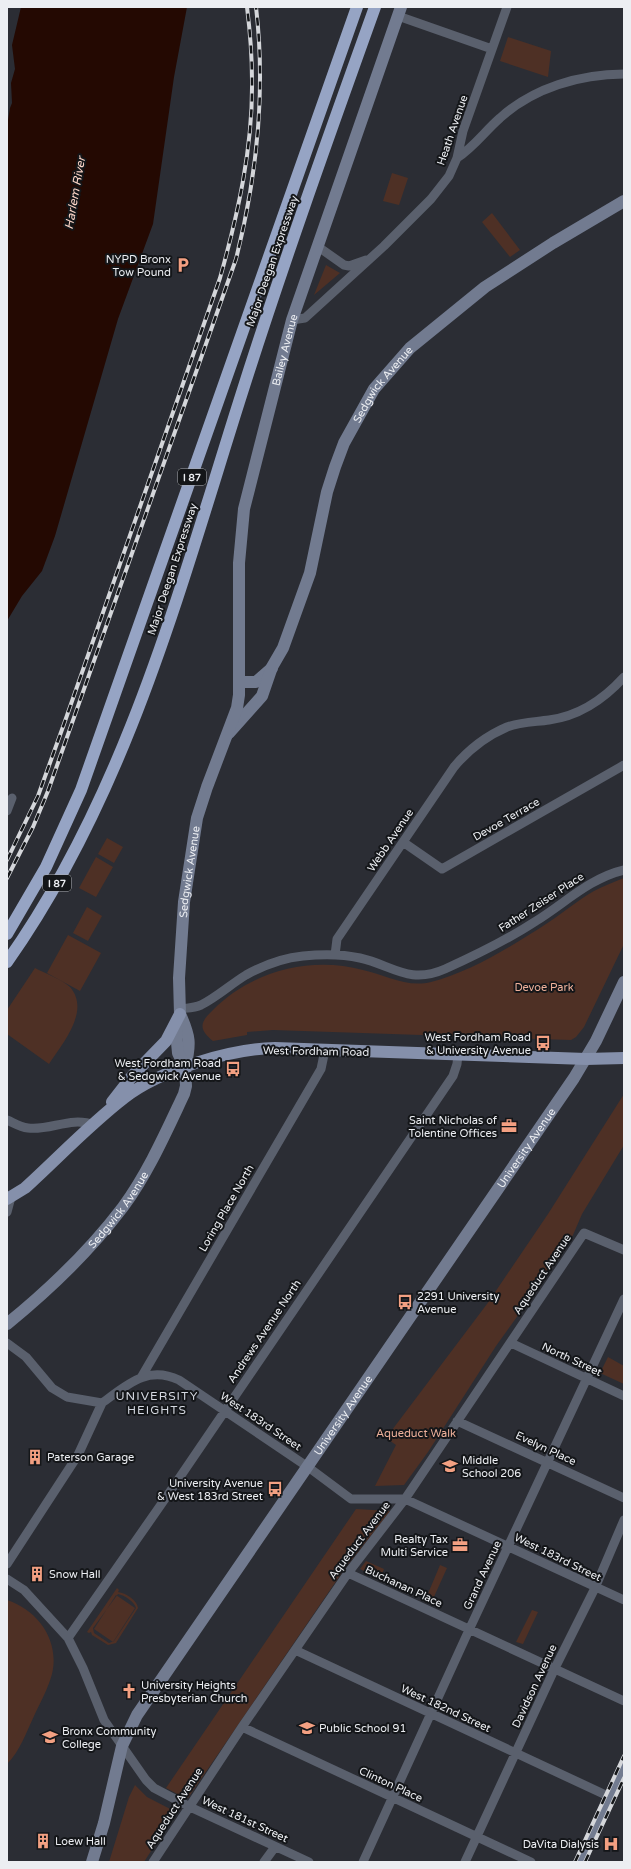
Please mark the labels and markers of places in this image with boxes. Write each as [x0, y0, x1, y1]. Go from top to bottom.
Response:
place label: NYPD Bronx Tow Pound [106, 253, 171, 279]
parking icon: NYPD Bronx Tow Pound [174, 256, 192, 274]
place label: West Fordham Road & University Avenue [424, 1031, 531, 1057]
bus stop icon: West Fordham Road & University Avenue [534, 1034, 552, 1052]
place label: West Fordham Road & Sedgwick Avenue [114, 1057, 221, 1083]
bus stop icon: West Fordham Road & Sedgwick Avenue [224, 1060, 242, 1078]
place label: Saint Nicholas of Tolentine Offices [408, 1114, 498, 1140]
office icon: Saint Nicholas of Tolentine Offices [500, 1117, 518, 1135]
place label: 2291 University Avenue [417, 1290, 499, 1316]
bus stop icon: 2291 University Avenue [396, 1293, 414, 1311]
building icon: Paterson Garage [26, 1448, 44, 1466]
place label: Paterson Garage [47, 1451, 134, 1464]
place label: Middle School 206 [462, 1454, 521, 1480]
school or university icon: Middle School 206 [441, 1457, 459, 1475]
place label: University Avenue & West 183rd Street [157, 1477, 263, 1503]
bus stop icon: University Avenue & West 183rd Street [266, 1480, 284, 1498]
place label: Realty Tax Multi Service [380, 1533, 448, 1559]
office icon: Realty Tax Multi Service [451, 1536, 469, 1554]
building icon: Snow Hall [28, 1565, 46, 1583]
place label: Snow Hall [49, 1568, 101, 1581]
place label: University Heights Presbyterian Church [141, 1679, 248, 1705]
church icon: University Heights Presbyterian Church [120, 1682, 138, 1700]
school or university icon: Public School 91 [298, 1719, 316, 1737]
place label: Public School 91 [319, 1722, 406, 1735]
place label: Bronx Community College [62, 1725, 156, 1751]
school or university icon: Bronx Community College [41, 1728, 59, 1746]
building icon: Loew Hall [34, 1832, 52, 1850]
place label: Loew Hall [55, 1835, 106, 1848]
hospital icon: DaVita Dialysis [602, 1835, 620, 1853]
place label: DaVita Dialysis [523, 1838, 599, 1851]

